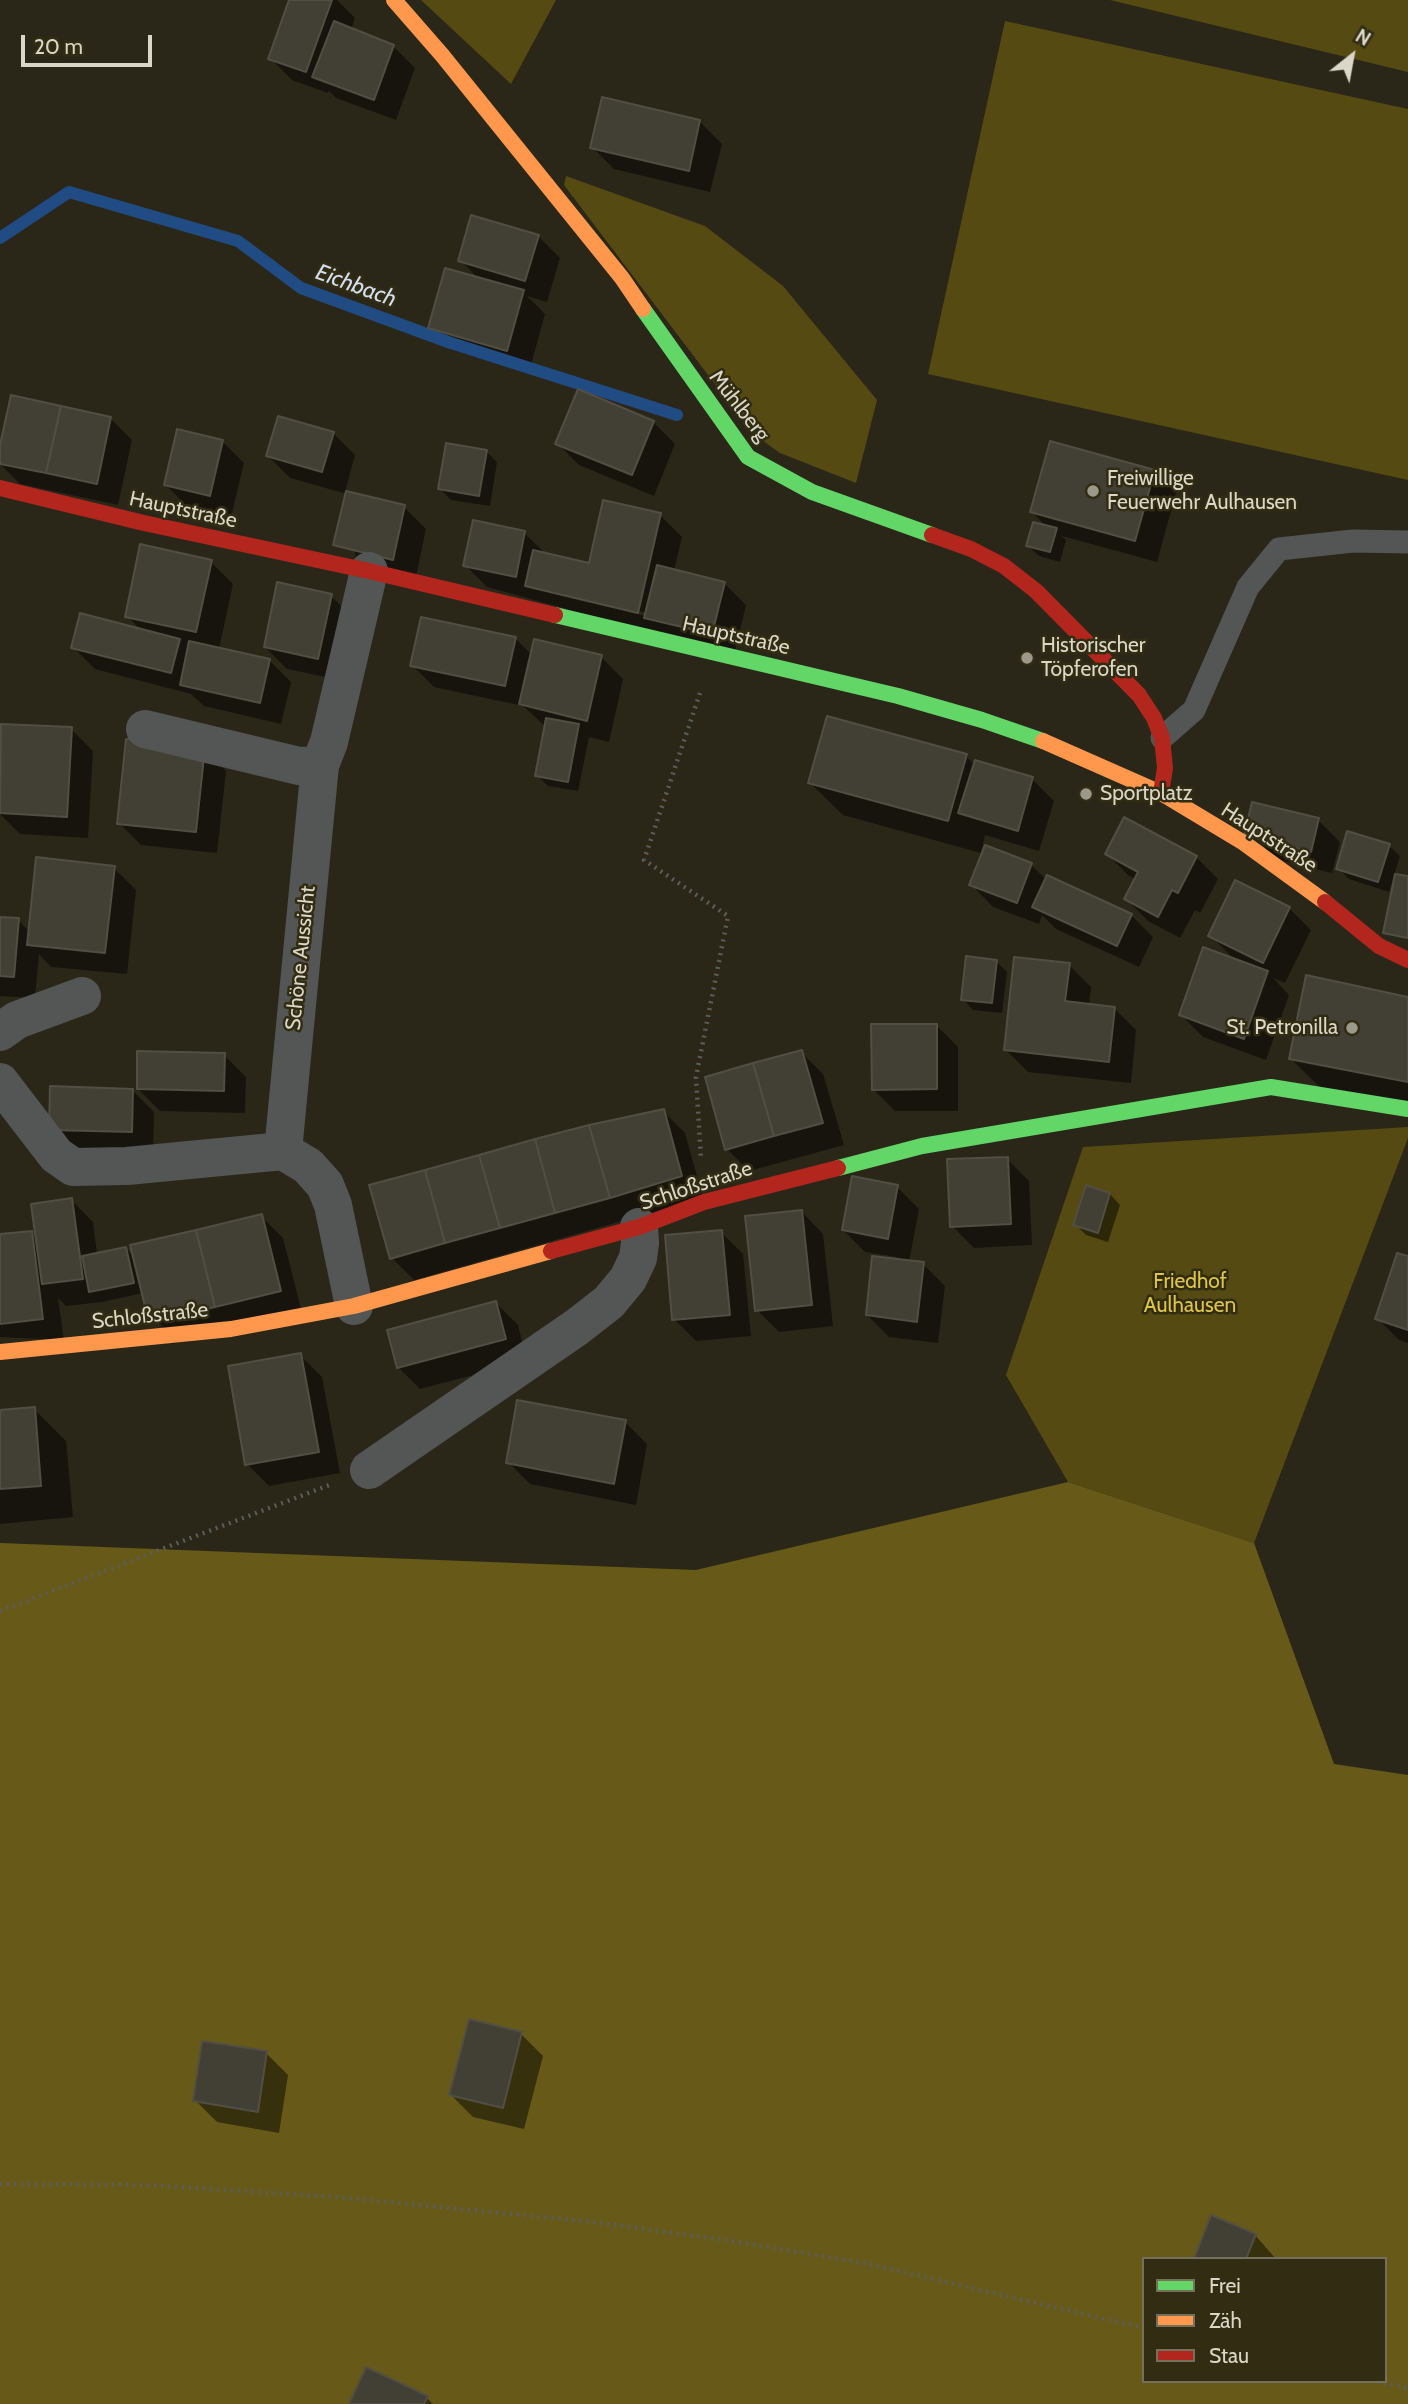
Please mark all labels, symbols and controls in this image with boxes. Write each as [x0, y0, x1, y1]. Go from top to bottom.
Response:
scale bar [24, 21, 156, 65]
north arrow [1317, 21, 1387, 91]
text: N [1351, 24, 1375, 51]
text: 20 m [34, 34, 83, 59]
water label: Eichbach [312, 259, 400, 313]
street label: Mühlberg [703, 365, 775, 447]
place label: Freiwillige Feuerwehr Aulhausen [1107, 466, 1297, 516]
marker: Freiwillige Feuerwehr Aulhausen [1085, 483, 1101, 499]
street label: Hauptstraße [127, 486, 239, 534]
street label: Hauptstraße [680, 611, 792, 661]
place label: Historischer Töpferofen [1041, 633, 1145, 683]
marker: Historischer Töpferofen [1019, 650, 1035, 666]
place label: Sportplatz [1100, 781, 1193, 807]
marker: Sportplatz [1078, 786, 1094, 802]
street label: Hauptstraße [1216, 798, 1322, 878]
street label: Schöne Aussicht [281, 884, 321, 1032]
place label: St. Petronilla [1226, 1015, 1338, 1041]
marker: St. Petronilla [1344, 1020, 1360, 1036]
street label: Schloßstraße [637, 1156, 755, 1216]
park label: Friedhof Aulhausen [1144, 1269, 1236, 1319]
street label: Schloßstraße [91, 1297, 209, 1335]
legend [1142, 2257, 1387, 2383]
text: Frei [1209, 2273, 1241, 2298]
text: Zäh [1209, 2308, 1242, 2333]
text: Stau [1209, 2343, 1249, 2368]

